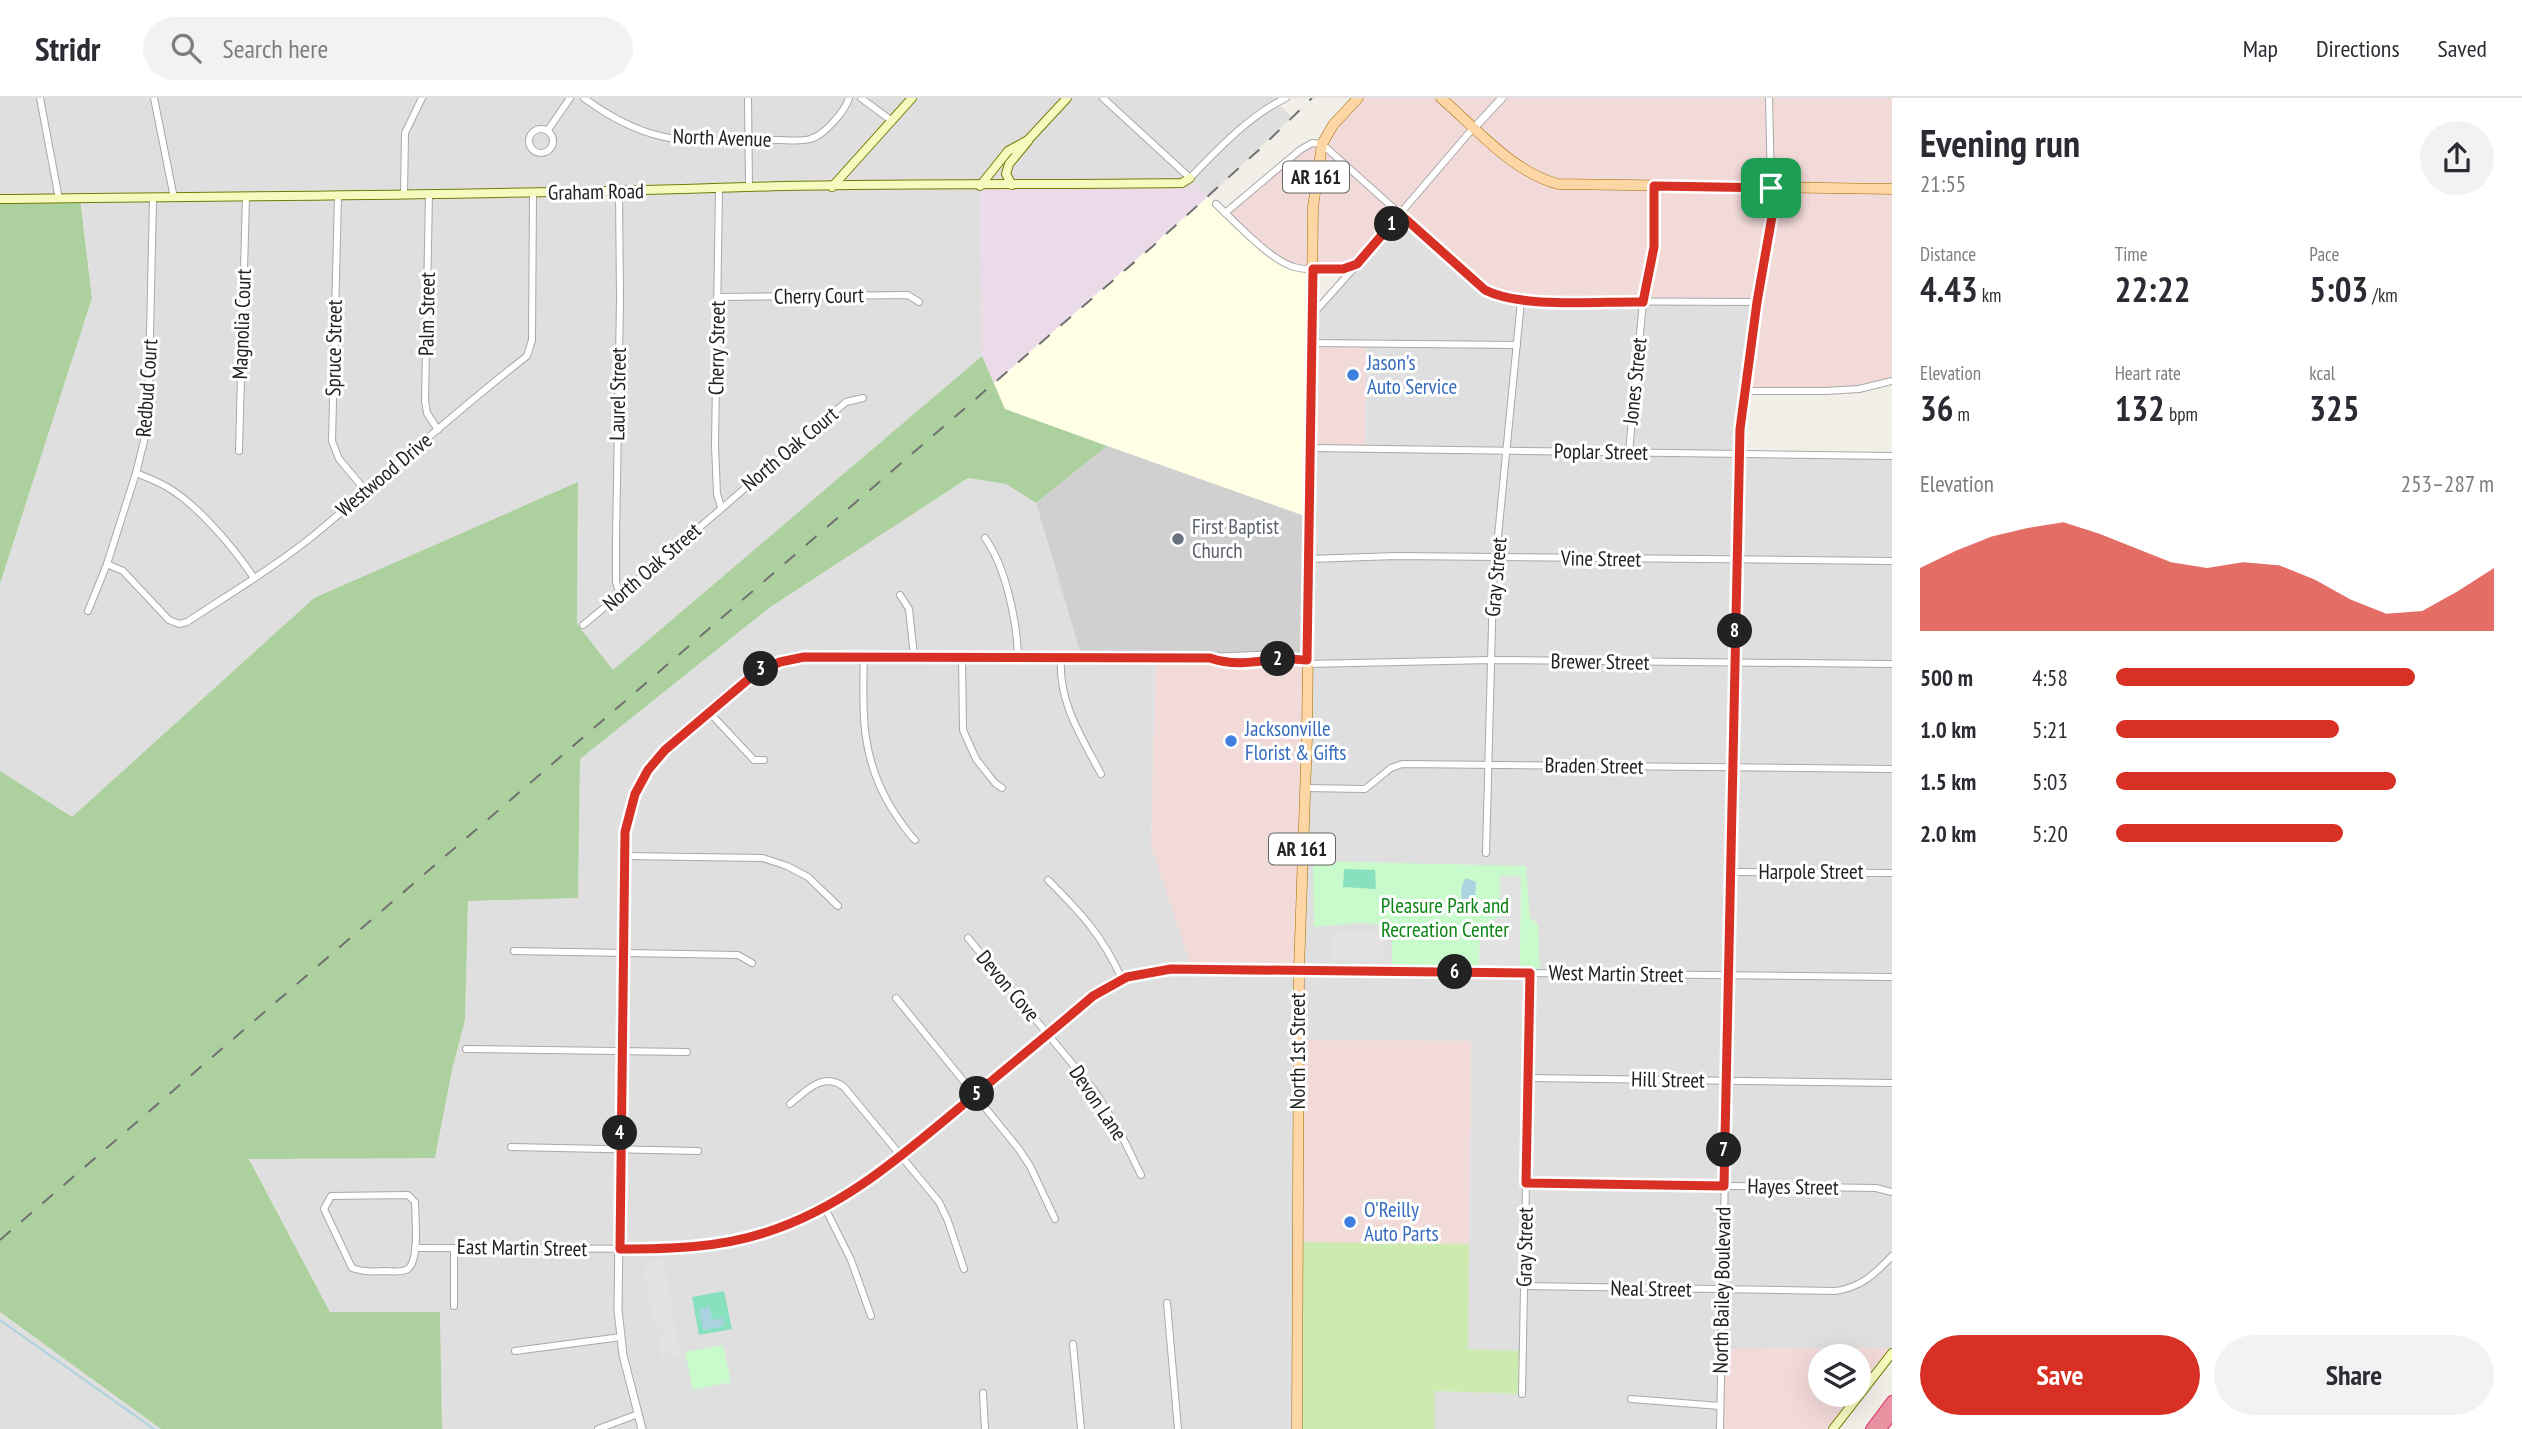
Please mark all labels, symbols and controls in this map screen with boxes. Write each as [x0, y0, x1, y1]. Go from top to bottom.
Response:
search box [143, 17, 633, 80]
text: Stridr [35, 27, 101, 70]
icon: search [167, 29, 205, 67]
text: Search here [223, 32, 328, 65]
text: Map [2243, 33, 2278, 64]
text: Directions [2316, 33, 2400, 64]
text: Saved [2438, 33, 2487, 64]
text: Evening run [1920, 118, 2080, 167]
button: share [2420, 121, 2494, 195]
street label: North Avenue [672, 122, 772, 153]
pin [1741, 158, 1801, 218]
road number: AR 161 [1283, 162, 1349, 192]
icon: arrive [1752, 169, 1790, 207]
text: 21:55 [1920, 169, 1966, 198]
street label: Graham Road [548, 177, 644, 206]
pin: 1 [1374, 206, 1410, 242]
text: 1 [1387, 211, 1396, 235]
text: Distance [1920, 242, 1976, 266]
text: Time [2115, 242, 2148, 266]
text: Pace [2309, 242, 2339, 266]
text: 4.43 [1920, 266, 1978, 312]
text: 22:22 [2115, 266, 2190, 312]
text: 5:03 [2309, 266, 2368, 312]
street label: Magnolia Court [226, 268, 257, 380]
street label: Palm Street [412, 272, 441, 356]
street label: Cherry Court [774, 281, 864, 310]
text: km [1978, 283, 2001, 307]
text: /km [2368, 283, 2398, 307]
street label: Spruce Street [319, 299, 348, 397]
street label: Cherry Street [702, 300, 731, 395]
street label: Jones Street [1616, 336, 1653, 427]
street label: Redbud Court [130, 338, 163, 438]
street label: Laurel Street [603, 347, 632, 441]
place label: Jason's Auto Service [1366, 349, 1457, 400]
text: Elevation [1920, 361, 1981, 385]
text: Heart rate [2115, 361, 2181, 385]
text: kcal [2309, 361, 2335, 385]
marker: Jason's Auto Service [1345, 367, 1361, 383]
text: 36 [1920, 385, 1953, 431]
text: 132 [2115, 385, 2165, 431]
text: 325 [2309, 385, 2360, 431]
street label: North Oak Court [736, 400, 843, 497]
text: m [1953, 402, 1970, 426]
text: bpm [2165, 402, 2198, 426]
street label: Westwood Drive [330, 427, 437, 523]
street label: Poplar Street [1554, 437, 1648, 466]
text: Elevation [1920, 469, 1994, 498]
text: 253–287 m [2401, 469, 2494, 498]
place label: First Baptist Church [1192, 513, 1279, 564]
street label: North Oak Street [597, 516, 707, 617]
marker: First Baptist Church [1170, 531, 1186, 547]
street label: Gray Street [1479, 536, 1512, 618]
street label: Vine Street [1560, 544, 1642, 573]
pin: 8 [1718, 614, 1752, 648]
text: 8 [1730, 618, 1739, 642]
pin: 2 [1260, 642, 1296, 676]
text: 2 [1273, 646, 1282, 670]
street label: Brewer Street [1550, 647, 1650, 676]
pin: 3 [744, 652, 778, 686]
text: 3 [756, 656, 765, 680]
text: 500 m [1920, 663, 1973, 692]
text: 4:58 [2032, 663, 2068, 692]
place label: Jacksonville Florist & Gifts [1244, 715, 1346, 766]
text: 1.0 km [1920, 715, 1976, 744]
text: 5:21 [2032, 715, 2068, 744]
marker: Jacksonville Florist & Gifts [1223, 733, 1239, 749]
street label: Braden Street [1544, 751, 1644, 780]
text: 1.5 km [1920, 767, 1976, 796]
text: 5:03 [2032, 767, 2068, 796]
text: 2.0 km [1920, 819, 1976, 848]
text: 5:20 [2032, 819, 2068, 848]
road number: AR 161 [1269, 834, 1335, 864]
street label: Harpole Street [1758, 858, 1864, 885]
park label: Pleasure Park and Recreation Center [1381, 892, 1509, 943]
street label: Devon Cove [971, 944, 1046, 1027]
pin: 6 [1438, 954, 1472, 990]
text: 6 [1450, 959, 1459, 983]
street label: West Martin Street [1548, 959, 1684, 988]
street label: North 1st Street [1284, 993, 1311, 1109]
street label: Devon Lane [1063, 1060, 1133, 1145]
street label: Hill Street [1631, 1065, 1705, 1094]
pin: 5 [960, 1076, 995, 1112]
text: 5 [972, 1081, 981, 1105]
pin: 4 [602, 1116, 638, 1150]
text: 4 [615, 1120, 624, 1144]
pin: 7 [1706, 1132, 1742, 1168]
text: 7 [1719, 1137, 1728, 1161]
street label: Hayes Street [1747, 1172, 1839, 1201]
place label: O'Reilly Auto Parts [1364, 1196, 1439, 1247]
street label: North Bailey Boulevard [1707, 1206, 1736, 1374]
street label: Gray Street [1510, 1207, 1539, 1287]
marker: O'Reilly Auto Parts [1342, 1214, 1358, 1230]
street label: East Martin Street [457, 1233, 588, 1262]
street label: Neal Street [1610, 1274, 1692, 1303]
button: Save [1920, 1335, 2200, 1415]
button: Share [2214, 1335, 2494, 1415]
map controls [1808, 1344, 1871, 1407]
button: layers [1808, 1344, 1871, 1407]

